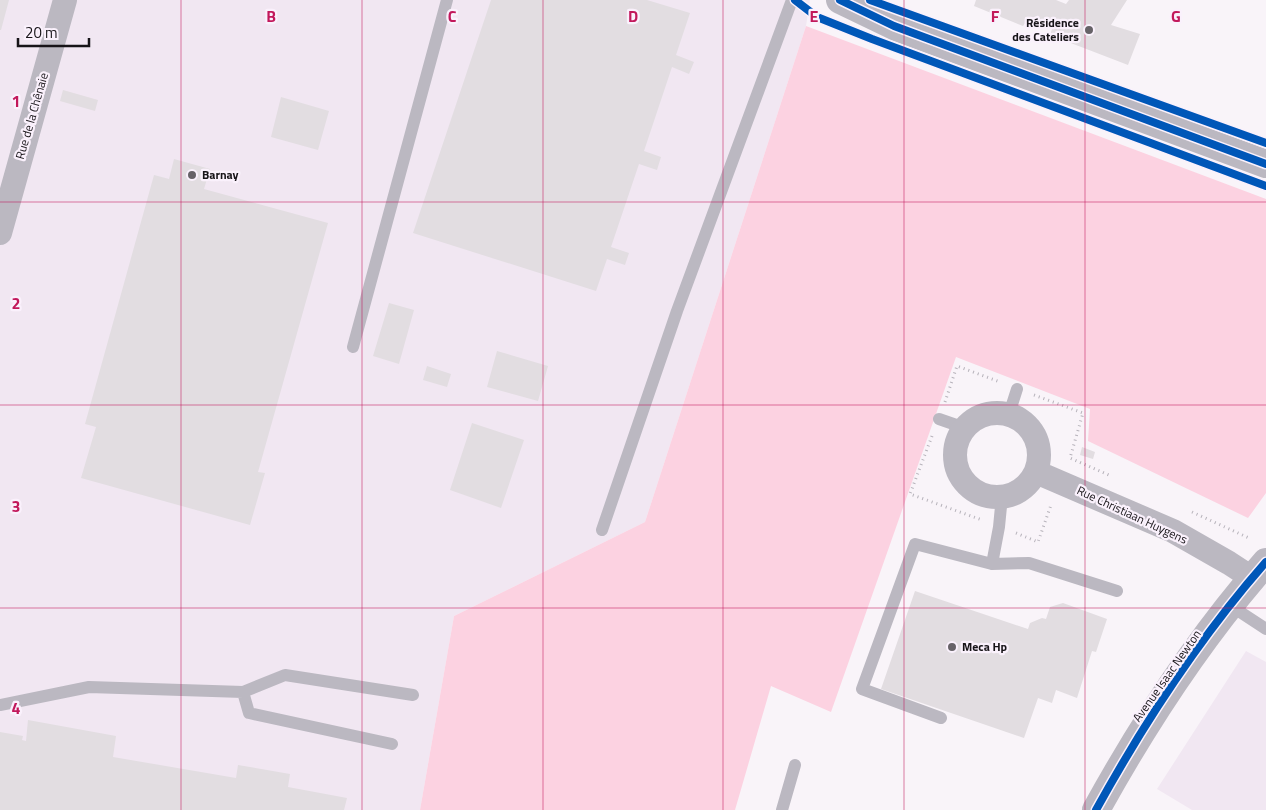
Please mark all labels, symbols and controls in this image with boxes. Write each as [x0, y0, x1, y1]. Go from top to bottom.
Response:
text: B [266, 4, 276, 28]
text: C [448, 4, 457, 28]
text: D [628, 4, 638, 28]
text: E [810, 4, 819, 28]
text: F [991, 4, 1000, 28]
text: G [1171, 4, 1181, 28]
place label: Résidence des Cateliers [1012, 13, 1079, 46]
scale bar [18, 15, 89, 47]
text: 20 m [25, 21, 58, 44]
marker: Résidence des Cateliers [1083, 24, 1095, 36]
street label: Rue de la Chênaie [10, 70, 53, 161]
text: 1 [12, 89, 20, 113]
place label: Barnay [202, 165, 239, 184]
marker: Barnay [186, 169, 198, 181]
text: 2 [12, 291, 20, 315]
street label: Rue Christiaan Huygens [1074, 481, 1191, 549]
text: 3 [12, 494, 20, 518]
street label: Avenue Isaac Newton [1128, 626, 1206, 726]
place label: Meca Hp [962, 637, 1008, 656]
marker: Meca Hp [946, 641, 958, 653]
text: 4 [12, 696, 21, 720]

